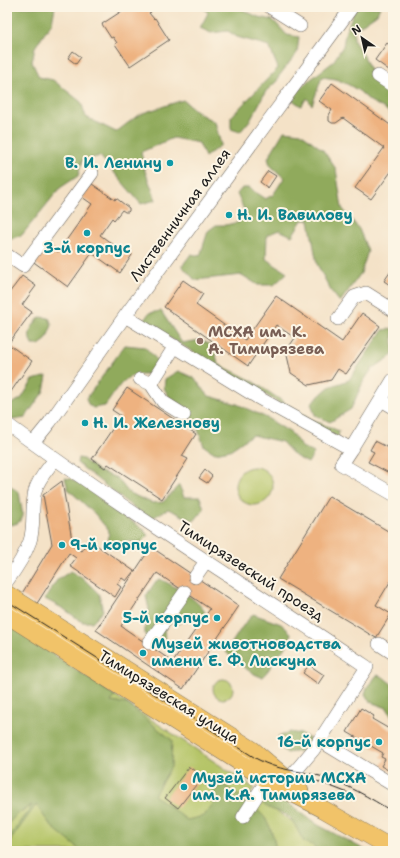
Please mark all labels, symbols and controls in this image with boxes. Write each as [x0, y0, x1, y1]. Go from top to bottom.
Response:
north arrow [342, 18, 382, 58]
text: N [349, 21, 365, 39]
street label: Лиственничная аллея [125, 144, 235, 286]
place label: В. И. Ленину [65, 153, 162, 173]
marker: В. И. Ленину [165, 158, 175, 168]
place label: Н. И. Вавилову [237, 205, 353, 225]
marker: Н. И. Вавилову [224, 210, 234, 220]
marker: 3-й корпус [82, 228, 92, 238]
place label: 3-й корпус [43, 238, 131, 258]
place label: МСХА им. К. А. Тимирязева [208, 322, 325, 359]
marker: МСХА им. К. А. Тимирязева [195, 336, 205, 346]
place label: Н. И. Железнову [93, 413, 220, 433]
marker: Н. И. Железнову [80, 418, 90, 428]
street label: Тимирязевский проезд [174, 516, 328, 626]
place label: 9-й корпус [70, 535, 157, 555]
marker: 9-й корпус [57, 540, 67, 550]
place label: 5-й корпус [123, 608, 209, 628]
marker: 5-й корпус [212, 613, 222, 623]
place label: Музей животноводства имени Е. Ф. Лискуна [151, 634, 342, 671]
street label: Тимирязевская улица [95, 645, 244, 749]
marker: Музей животноводства имени Е. Ф. Лискуна [138, 648, 148, 658]
place label: 16-й корпус [277, 732, 371, 752]
marker: 16-й корпус [374, 737, 384, 747]
place label: Музей истории МСХА им. К.А. Тимирязева [192, 768, 367, 805]
marker: Музей истории МСХА им. К.А. Тимирязева [179, 782, 189, 792]

